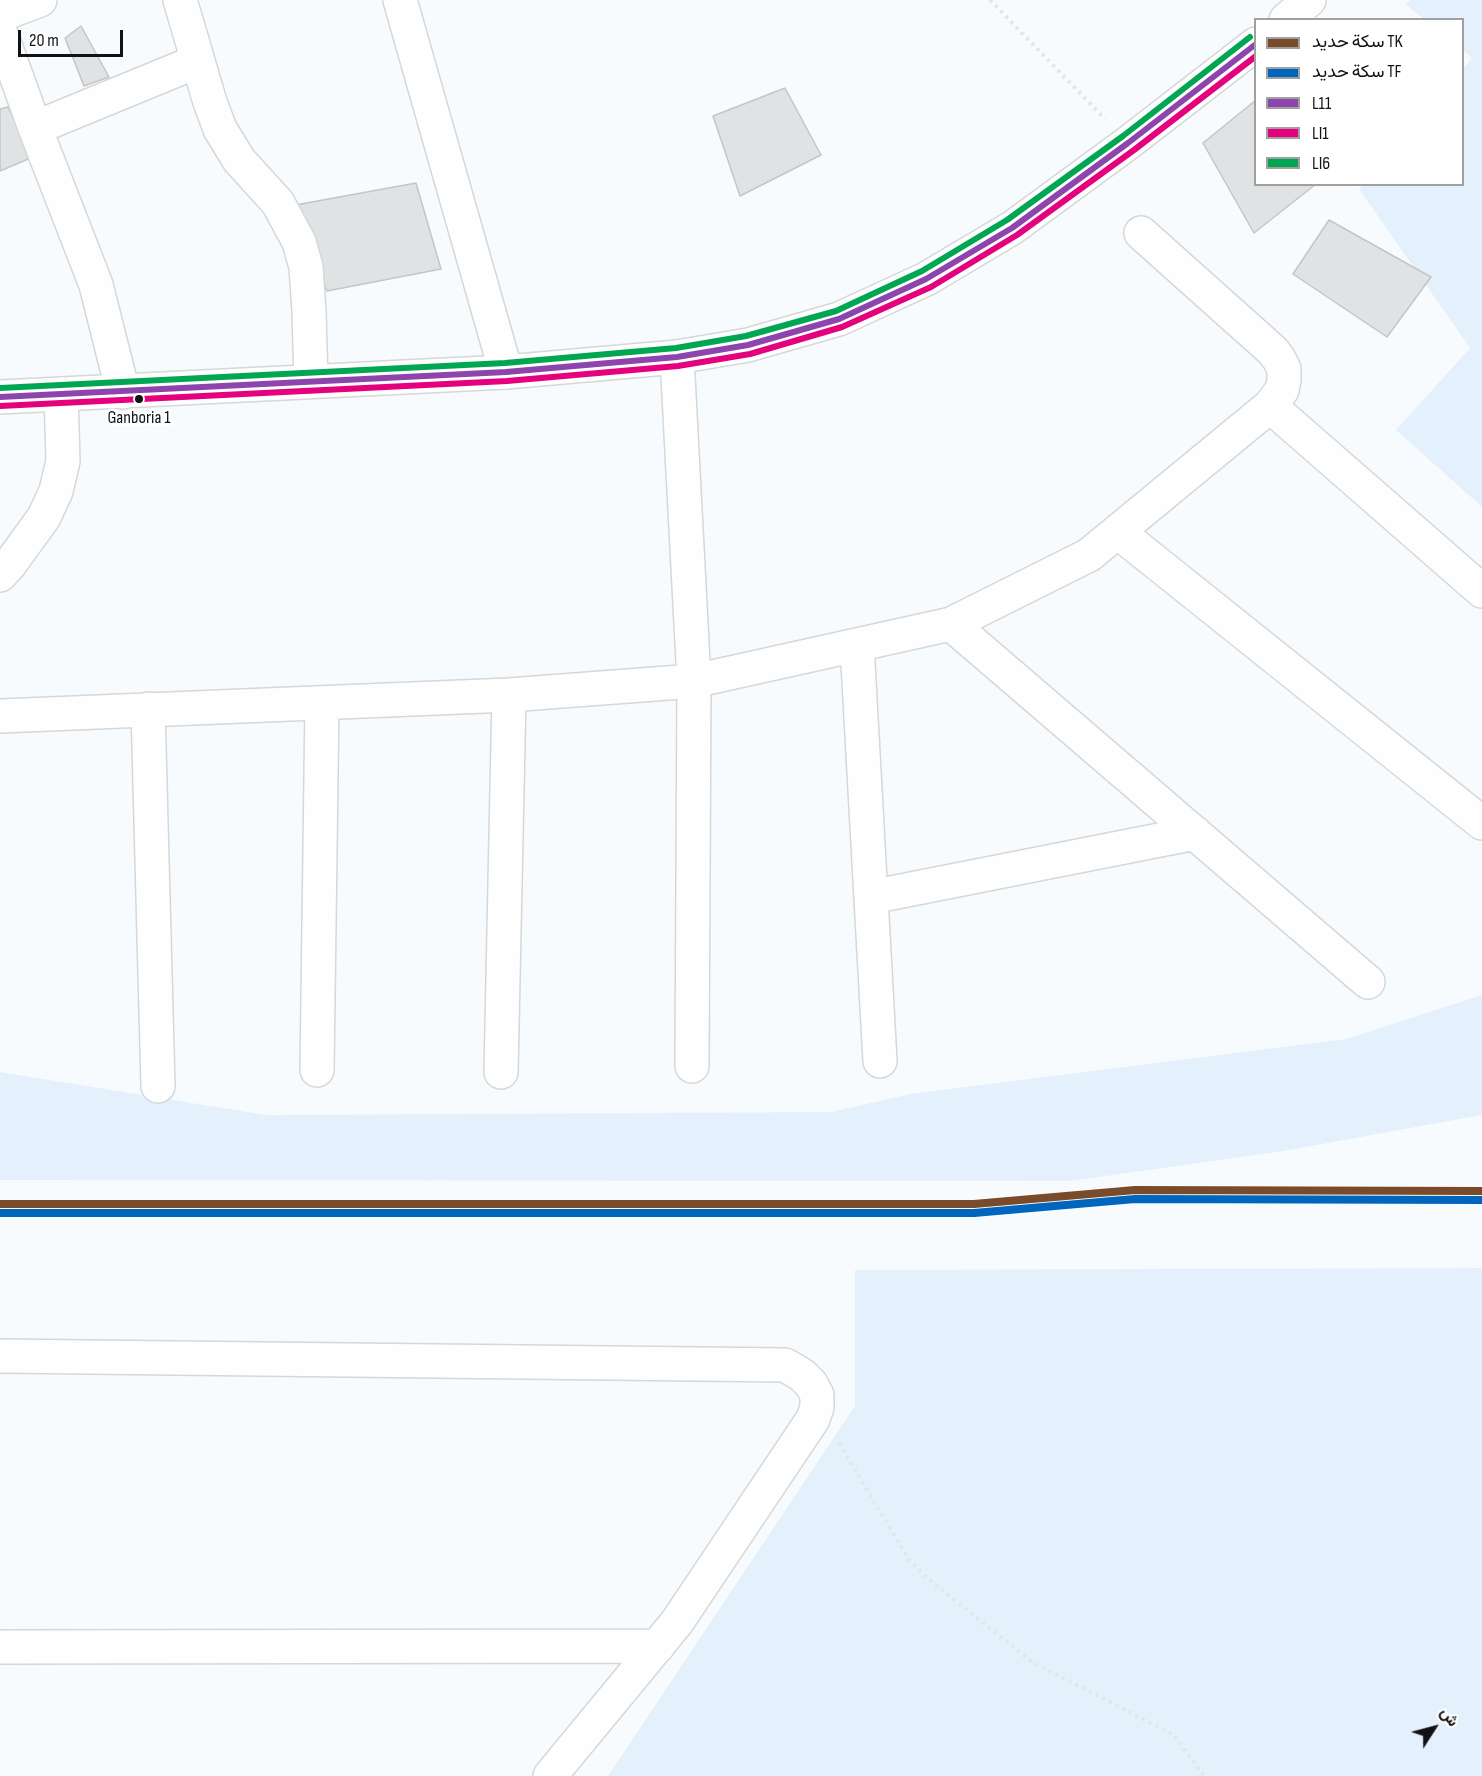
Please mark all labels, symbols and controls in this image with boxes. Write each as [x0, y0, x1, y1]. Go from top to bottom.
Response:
scale bar [21, 18, 126, 56]
legend [1254, 18, 1464, 186]
text: 20 m [29, 30, 59, 51]
text: سكة حديد TK [1312, 31, 1403, 52]
text: سكة حديد TF [1312, 61, 1402, 82]
text: L11 [1312, 93, 1331, 114]
text: LI1 [1312, 123, 1329, 144]
text: LI6 [1312, 153, 1330, 174]
marker: Ganboria 1 [133, 393, 145, 405]
place label: Ganboria 1 [107, 407, 171, 429]
north arrow [1404, 1698, 1464, 1758]
text: ش [1436, 1704, 1462, 1730]

